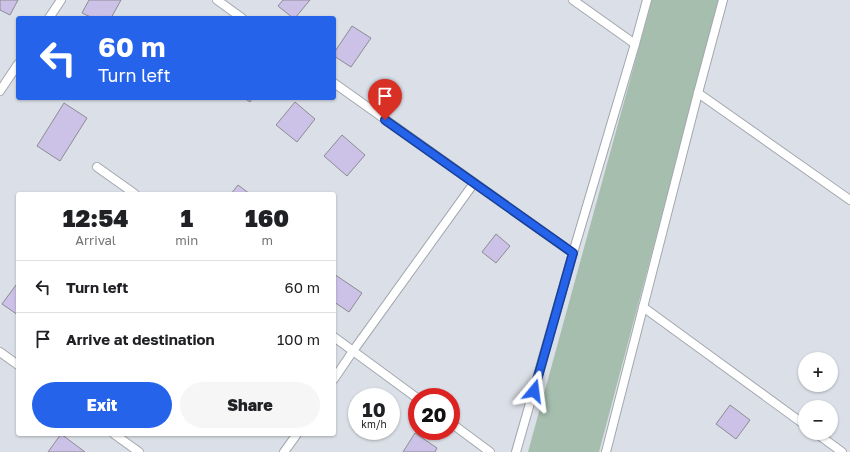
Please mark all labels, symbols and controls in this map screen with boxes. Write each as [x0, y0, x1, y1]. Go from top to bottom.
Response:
text: 60 m [98, 30, 165, 63]
icon: left [32, 32, 84, 84]
text: Turn left [98, 64, 171, 86]
pin [368, 79, 402, 120]
icon: arrive [374, 85, 396, 107]
text: 12:54 [63, 203, 129, 232]
text: 1 [180, 203, 193, 232]
text: 160 [245, 203, 289, 232]
text: Arrival [75, 232, 116, 248]
text: min [175, 232, 198, 248]
text: m [261, 232, 273, 248]
icon: left [32, 276, 54, 298]
text: Turn left [66, 278, 128, 296]
text: 60 m [285, 278, 320, 296]
icon: arrive [32, 328, 54, 350]
text: Arrive at destination [66, 330, 215, 348]
text: 100 m [277, 330, 320, 348]
map controls [798, 352, 838, 440]
button: + [798, 352, 838, 392]
position arrow [513, 370, 555, 412]
button: Exit [32, 382, 172, 428]
button: Share [180, 382, 320, 428]
speed limit sign: 20 [408, 388, 460, 440]
text: 10 [362, 397, 386, 421]
button: − [798, 400, 838, 440]
text: km/h [361, 418, 387, 430]

